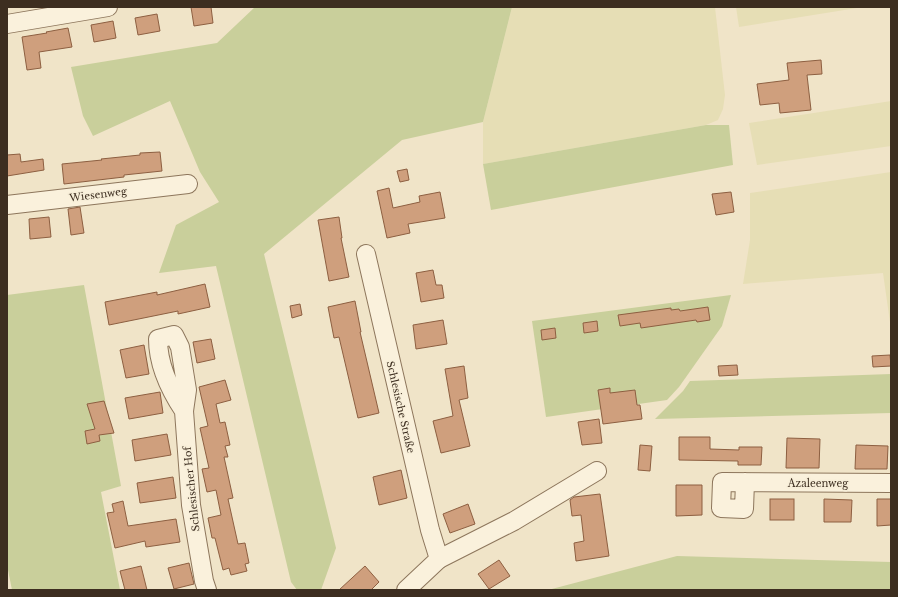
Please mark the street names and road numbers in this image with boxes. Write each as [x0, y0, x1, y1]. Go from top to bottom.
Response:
street label: Wiesenweg [68, 184, 129, 205]
street label: Schlesische Straße [384, 360, 417, 455]
street label: Schlesischer Hof [180, 444, 202, 532]
street label: Azaleenweg [787, 477, 849, 490]

